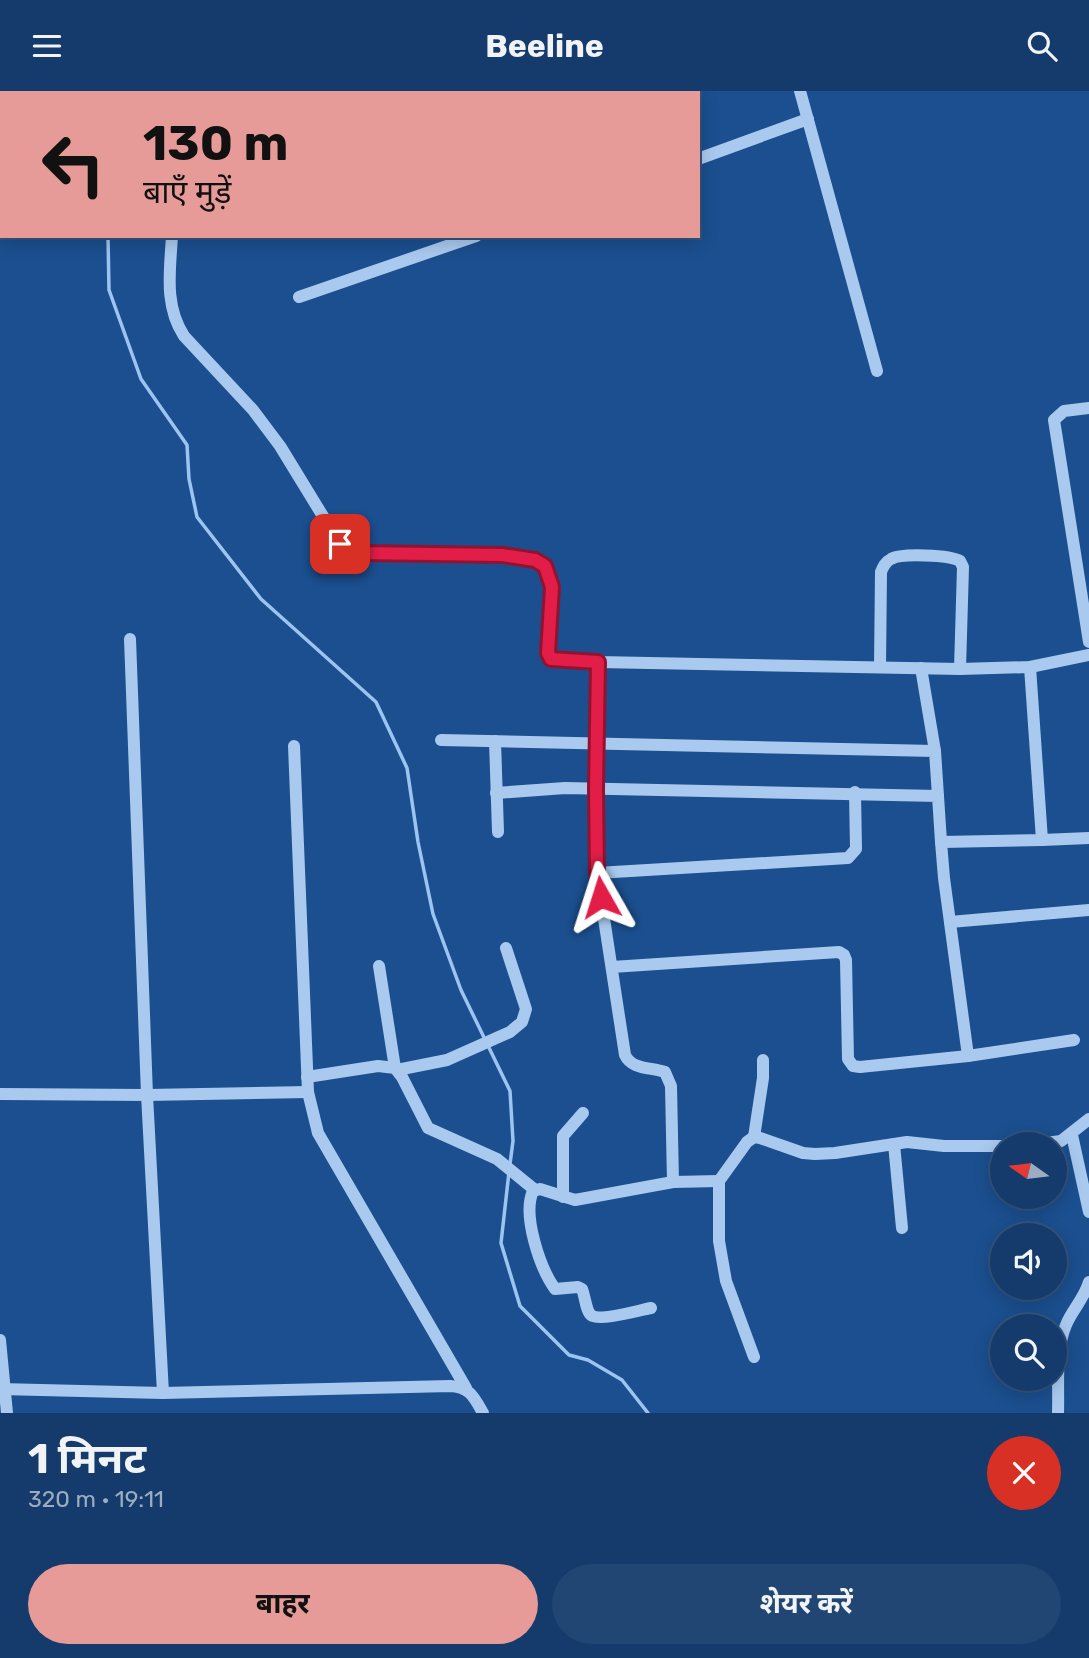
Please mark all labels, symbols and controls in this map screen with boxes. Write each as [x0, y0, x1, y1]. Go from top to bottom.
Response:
icon: menu [28, 27, 66, 65]
text: Beeline [485, 27, 604, 65]
icon: search [1023, 27, 1061, 65]
text: 130 m [143, 114, 288, 172]
icon: left [28, 119, 119, 210]
text: बाएँ मुड़ें [143, 173, 231, 211]
pin [310, 514, 370, 574]
icon: arrive [321, 525, 359, 563]
position arrow [564, 860, 638, 934]
north arrow [990, 1132, 1068, 1209]
map controls [990, 1132, 1067, 1391]
button: sound [990, 1223, 1067, 1300]
button: search [990, 1314, 1067, 1391]
text: 1 मिनट [28, 1434, 146, 1484]
button: close [987, 1436, 1061, 1510]
text: 320 m · 19:11 [28, 1485, 164, 1513]
button: बाहर [28, 1564, 538, 1644]
button: शेयर करें [552, 1564, 1061, 1644]

